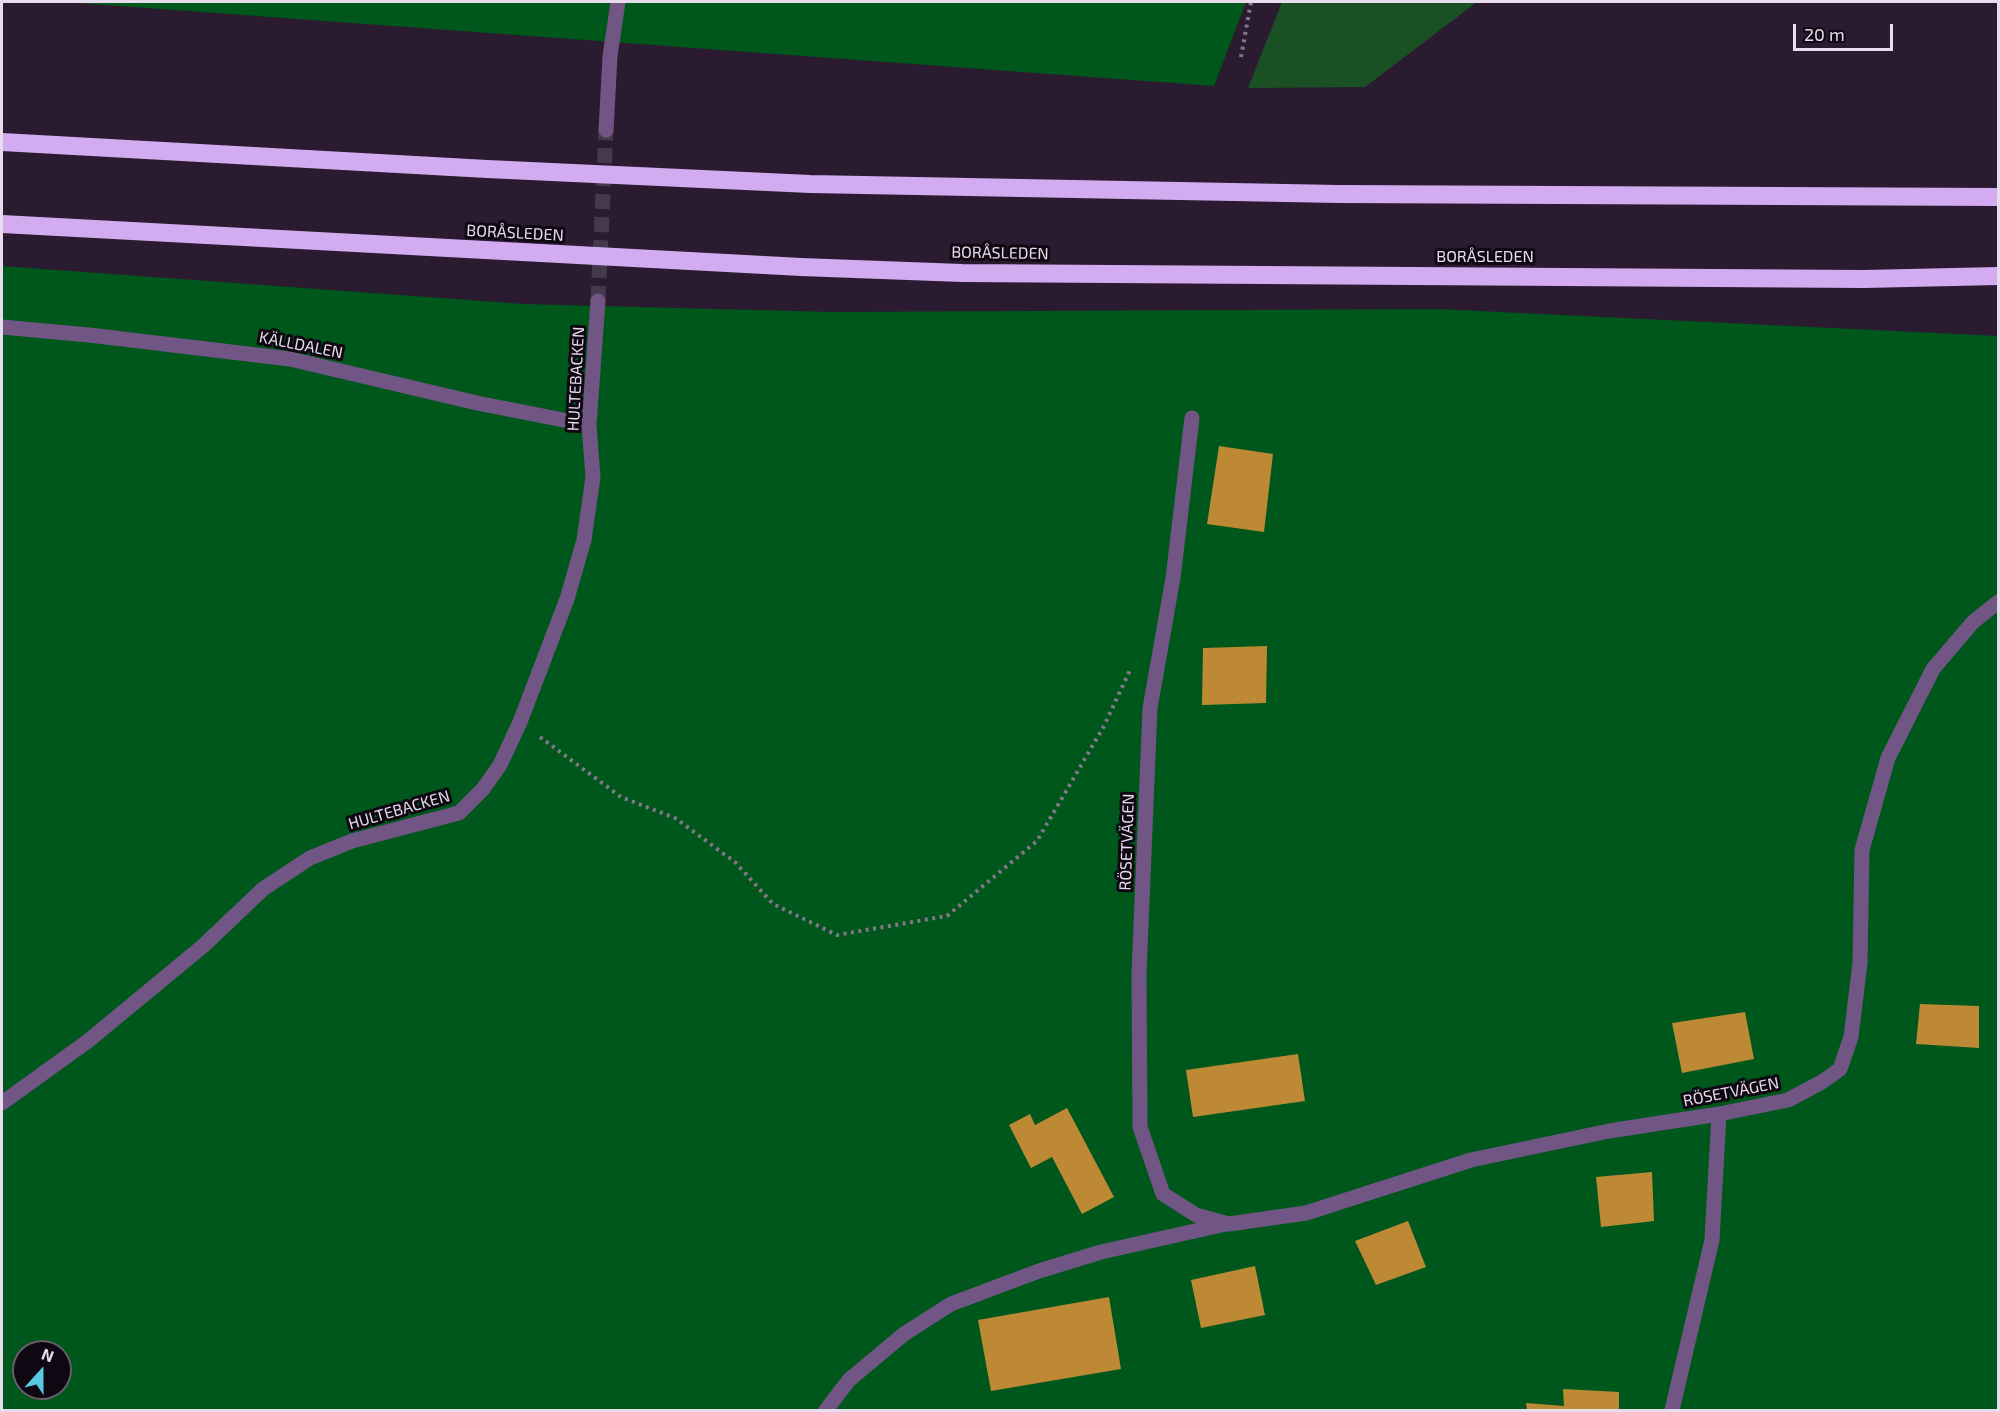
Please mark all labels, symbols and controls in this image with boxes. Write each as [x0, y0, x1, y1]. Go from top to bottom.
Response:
scale bar [1796, 12, 1896, 50]
text: 20 m [1804, 23, 1845, 45]
street label: BORÅSLEDEN [466, 221, 564, 245]
street label: BORÅSLEDEN [951, 243, 1049, 263]
street label: BORÅSLEDEN [1436, 247, 1534, 267]
street label: HULTEBACKEN [564, 326, 588, 432]
street label: KÄLLDALEN [258, 327, 344, 363]
street label: HULTEBACKEN [346, 786, 452, 834]
street label: RÖSETVÄGEN [1116, 793, 1138, 891]
street label: RÖSETVÄGEN [1681, 1073, 1781, 1111]
north arrow [12, 1340, 72, 1400]
text: N [39, 1344, 57, 1366]

